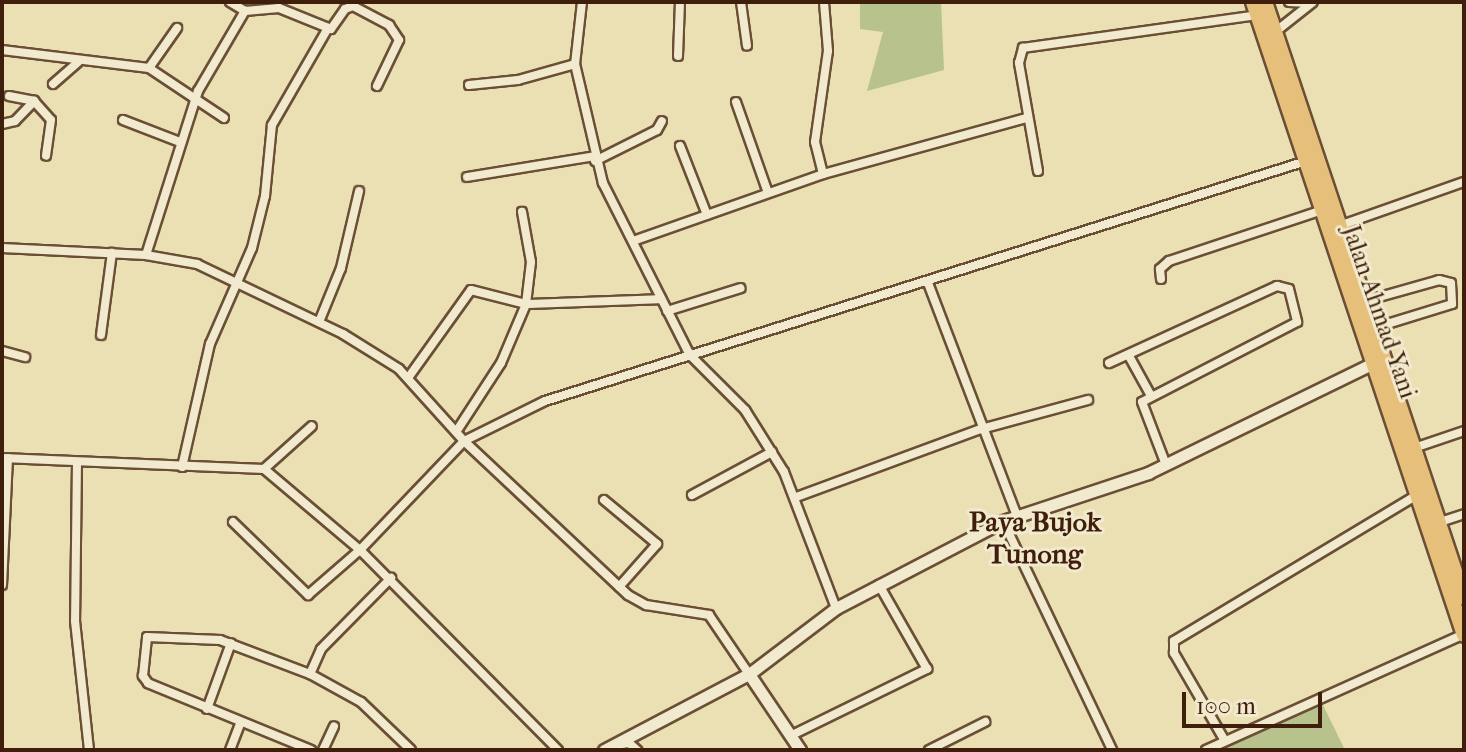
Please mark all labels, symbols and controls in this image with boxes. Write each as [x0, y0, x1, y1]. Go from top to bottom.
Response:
street label: Jalan Ahmad Yani [1336, 222, 1422, 402]
district label: Paya Bujok Tunong [969, 505, 1101, 571]
scale bar [1186, 676, 1326, 726]
text: 100 m [1196, 692, 1256, 720]

